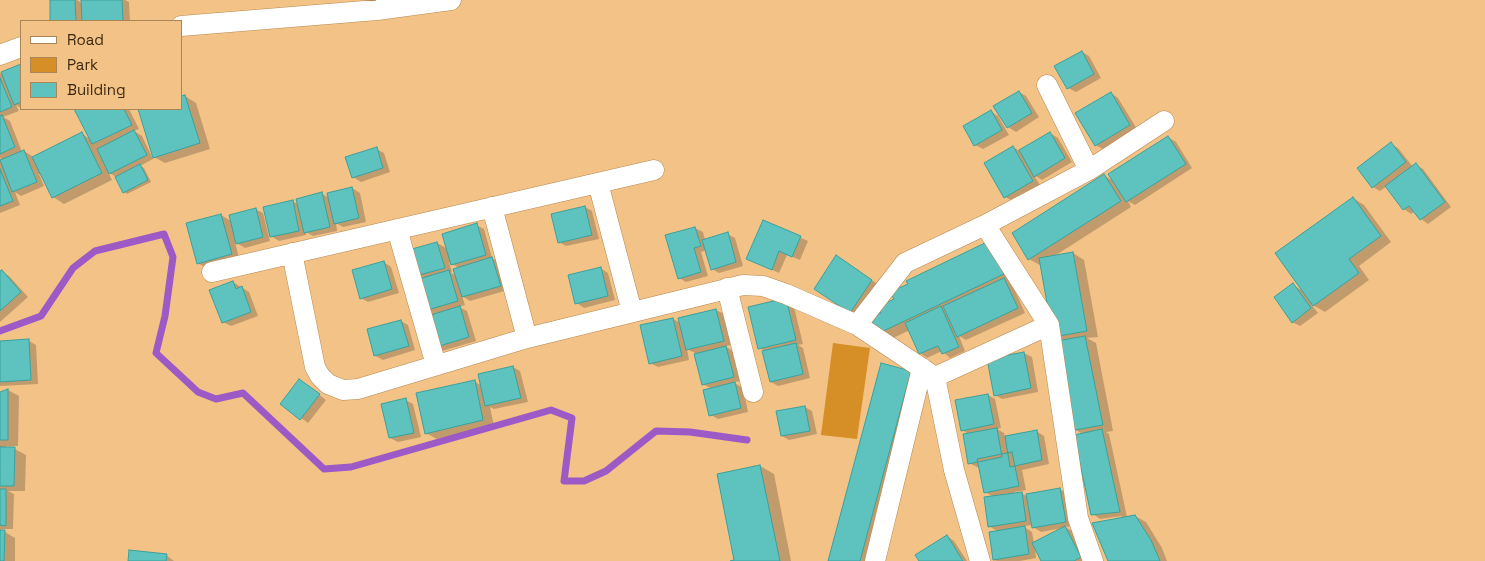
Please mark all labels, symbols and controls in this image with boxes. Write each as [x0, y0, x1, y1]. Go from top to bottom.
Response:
legend [20, 20, 182, 110]
text: Road [67, 30, 104, 49]
text: Park [67, 55, 98, 74]
text: Building [67, 80, 126, 99]

